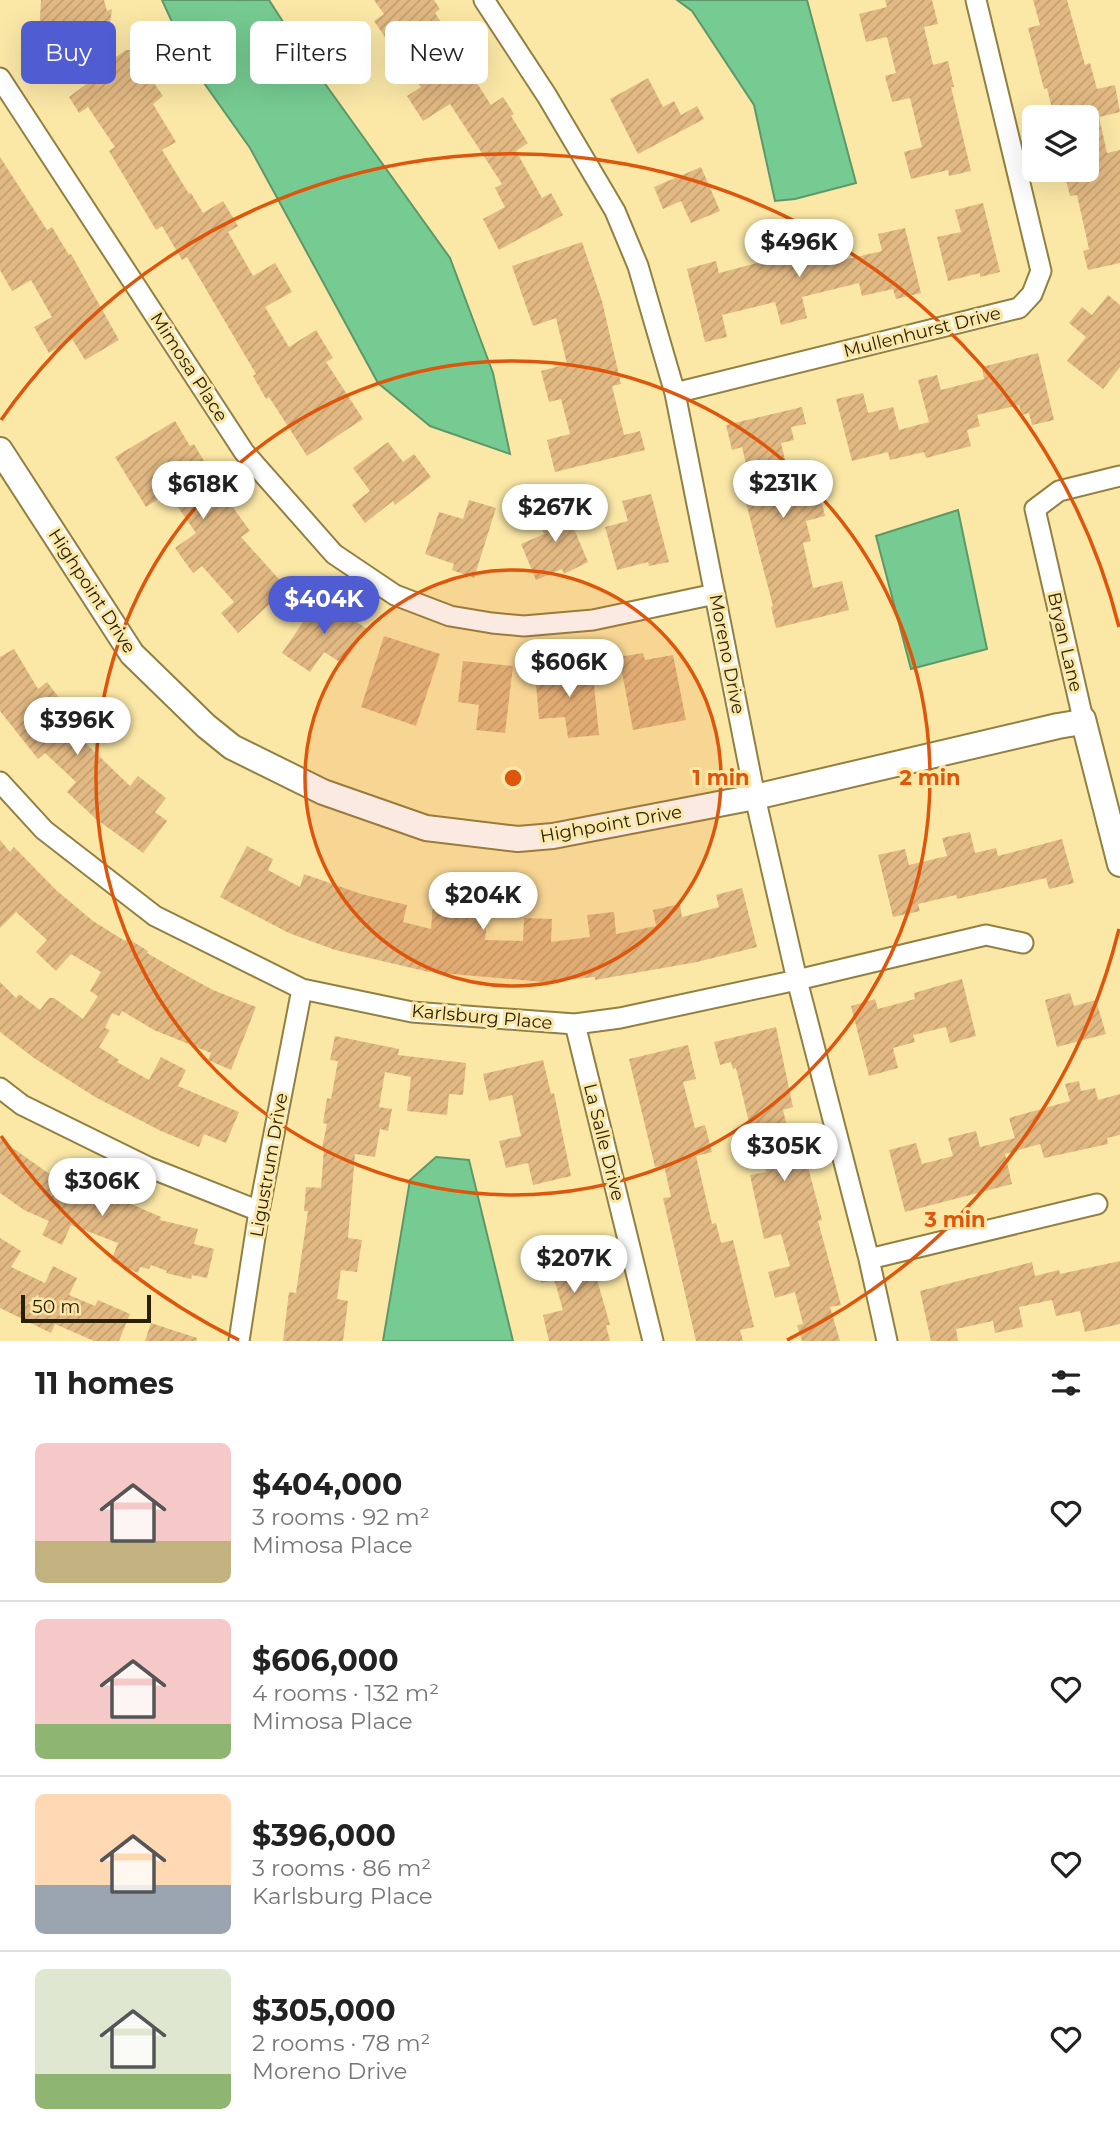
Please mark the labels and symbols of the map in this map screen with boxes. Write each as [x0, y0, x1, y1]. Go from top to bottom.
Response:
pin: $496K [750, 219, 848, 279]
street label: Mullenhurst Drive [841, 302, 1003, 362]
street label: Mimosa Place [146, 308, 233, 426]
pin: $231K [734, 461, 832, 520]
pin: $618K [154, 462, 252, 521]
pin: $267K [506, 484, 604, 544]
street label: Highpoint Drive [44, 525, 140, 657]
pin: $404K [275, 576, 373, 636]
street label: Bryan Lane [1043, 590, 1087, 694]
street label: Moreno Drive [705, 592, 749, 716]
pin: $606K [520, 640, 618, 699]
pin: $396K [28, 698, 126, 757]
text: 1 min [692, 765, 750, 790]
text: 2 min [899, 765, 961, 790]
centre of rings [501, 766, 525, 790]
street label: Highpoint Drive [538, 801, 684, 847]
pin: $204K [434, 872, 532, 932]
street label: Karlsburg Place [411, 1000, 554, 1034]
street label: La Salle Drive [579, 1081, 629, 1203]
street label: Ligustrum Drive [245, 1091, 293, 1239]
pin: $305K [735, 1124, 833, 1183]
pin: $306K [53, 1158, 151, 1218]
text: 3 min [923, 1207, 986, 1232]
pin: $207K [525, 1236, 623, 1295]
scale bar [21, 1292, 150, 1324]

